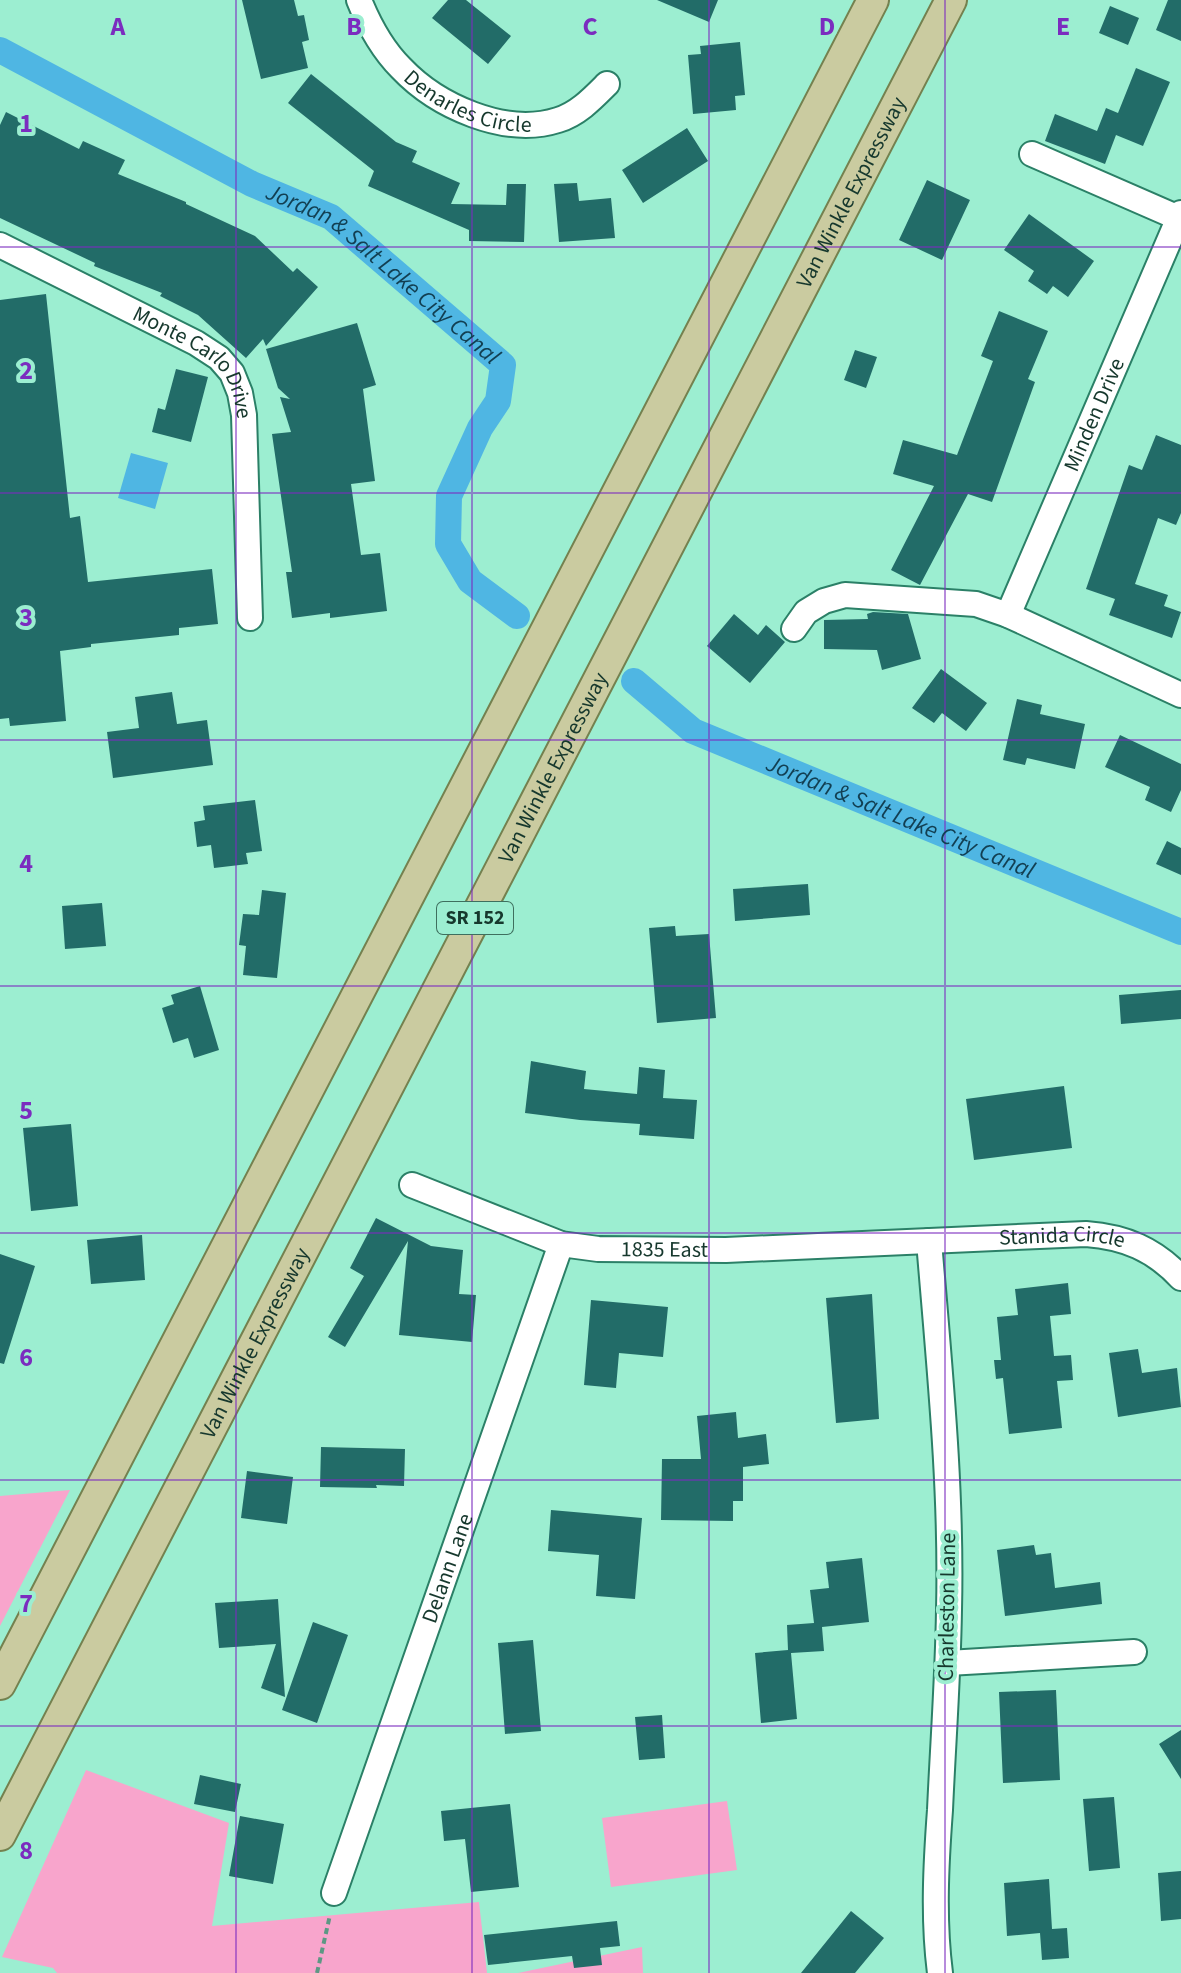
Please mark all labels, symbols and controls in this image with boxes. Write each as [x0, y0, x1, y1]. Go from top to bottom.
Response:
text: A [110, 8, 127, 45]
text: B [346, 8, 362, 45]
text: C [582, 8, 598, 45]
text: D [819, 8, 835, 45]
text: E [1056, 8, 1070, 45]
street label: Denarles Circle [397, 62, 532, 141]
street label: Van Winkle Expressway [788, 90, 914, 294]
text: 1 [19, 105, 33, 142]
water label: Jordan & Salt Lake City Canal [260, 174, 508, 373]
street label: Monte Carlo Drive [127, 298, 260, 421]
text: 2 [19, 352, 33, 389]
street label: Minden Drive [1056, 353, 1133, 477]
text: 3 [19, 599, 33, 636]
street label: Van Winkle Expressway [490, 666, 616, 869]
water label: Jordan & Salt Lake City Canal [760, 745, 1040, 888]
text: 4 [19, 845, 33, 882]
road number: SR 152 [437, 902, 513, 934]
text: 5 [19, 1092, 33, 1129]
street label: Stanida Circle [998, 1218, 1129, 1256]
street label: 1835 East [621, 1233, 709, 1266]
street label: Van Winkle Expressway [192, 1241, 318, 1444]
text: 6 [19, 1339, 33, 1376]
street label: Delann Lane [414, 1509, 482, 1628]
street label: Charleston Lane [930, 1532, 964, 1682]
text: 7 [19, 1585, 33, 1622]
text: 8 [19, 1832, 33, 1869]

